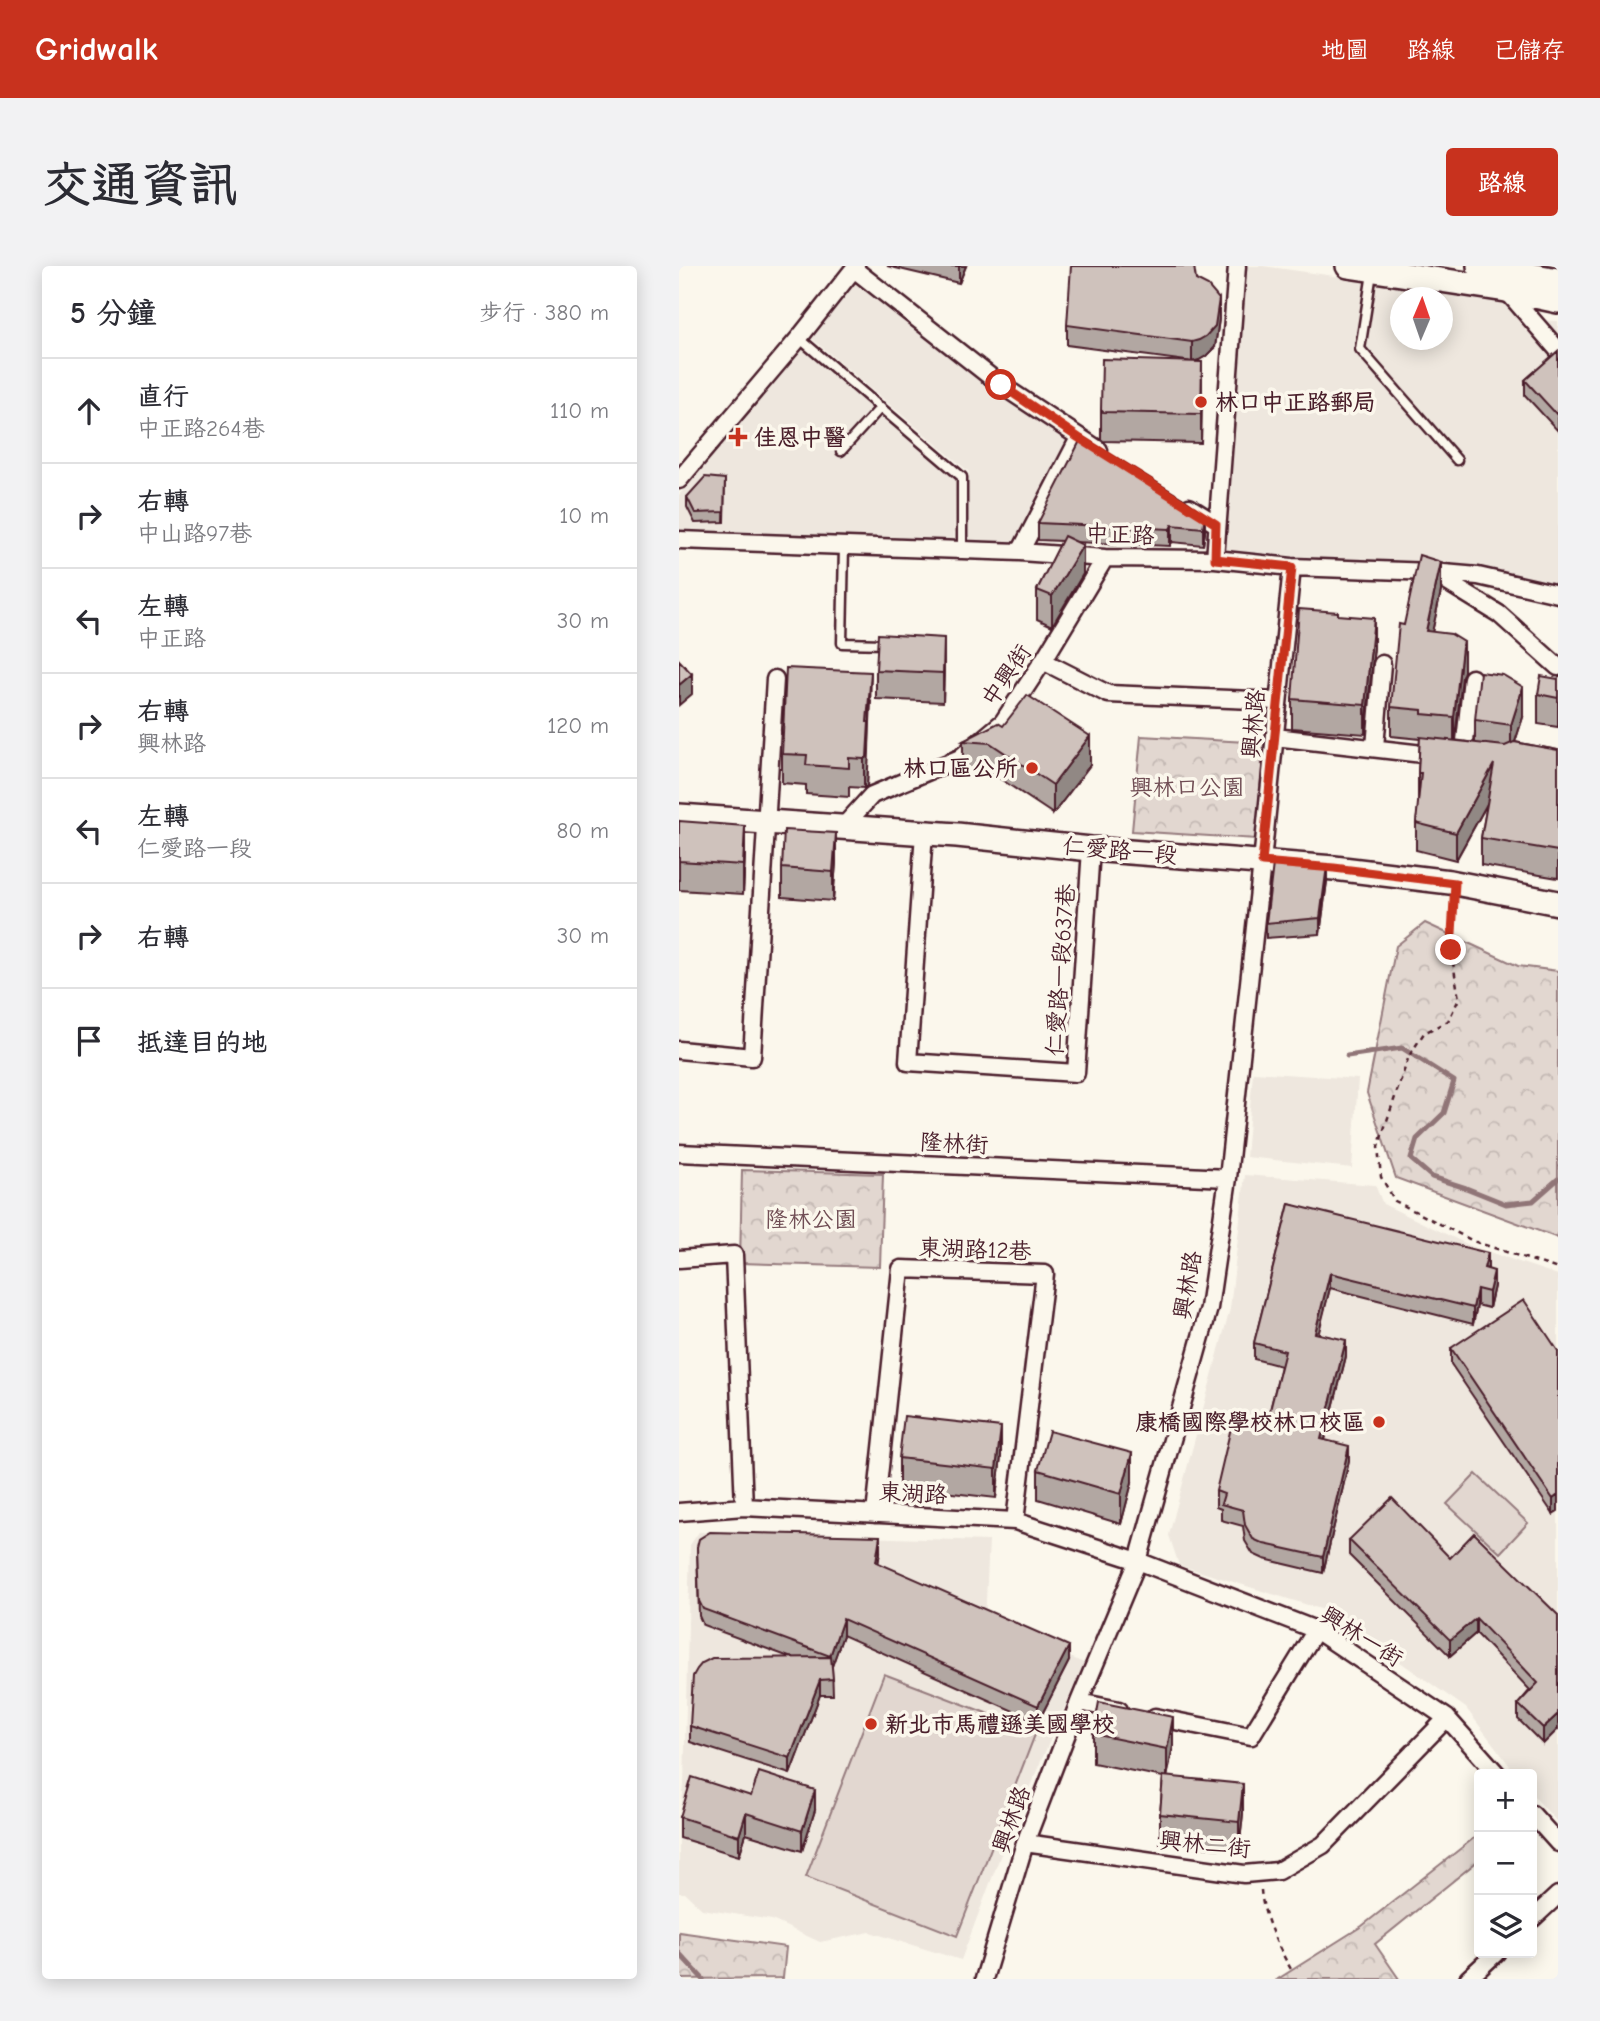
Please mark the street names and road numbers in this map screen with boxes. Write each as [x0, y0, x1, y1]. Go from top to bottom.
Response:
street label: 中正路 [1085, 520, 1155, 549]
street label: 中興街 [976, 639, 1037, 711]
street label: 興林路 [1237, 688, 1270, 760]
street label: 仁愛路一段 [1061, 832, 1178, 869]
street label: 仁愛路一段637巷 [1041, 882, 1080, 1057]
street label: 隆林街 [919, 1128, 989, 1159]
street label: 東湖路12巷 [918, 1234, 1033, 1265]
street label: 興林路 [1168, 1249, 1207, 1321]
street label: 東湖路 [878, 1478, 948, 1509]
street label: 興林一街 [1316, 1601, 1408, 1672]
street label: 興林路 [987, 1782, 1036, 1856]
street label: 興林二街 [1158, 1826, 1252, 1863]

